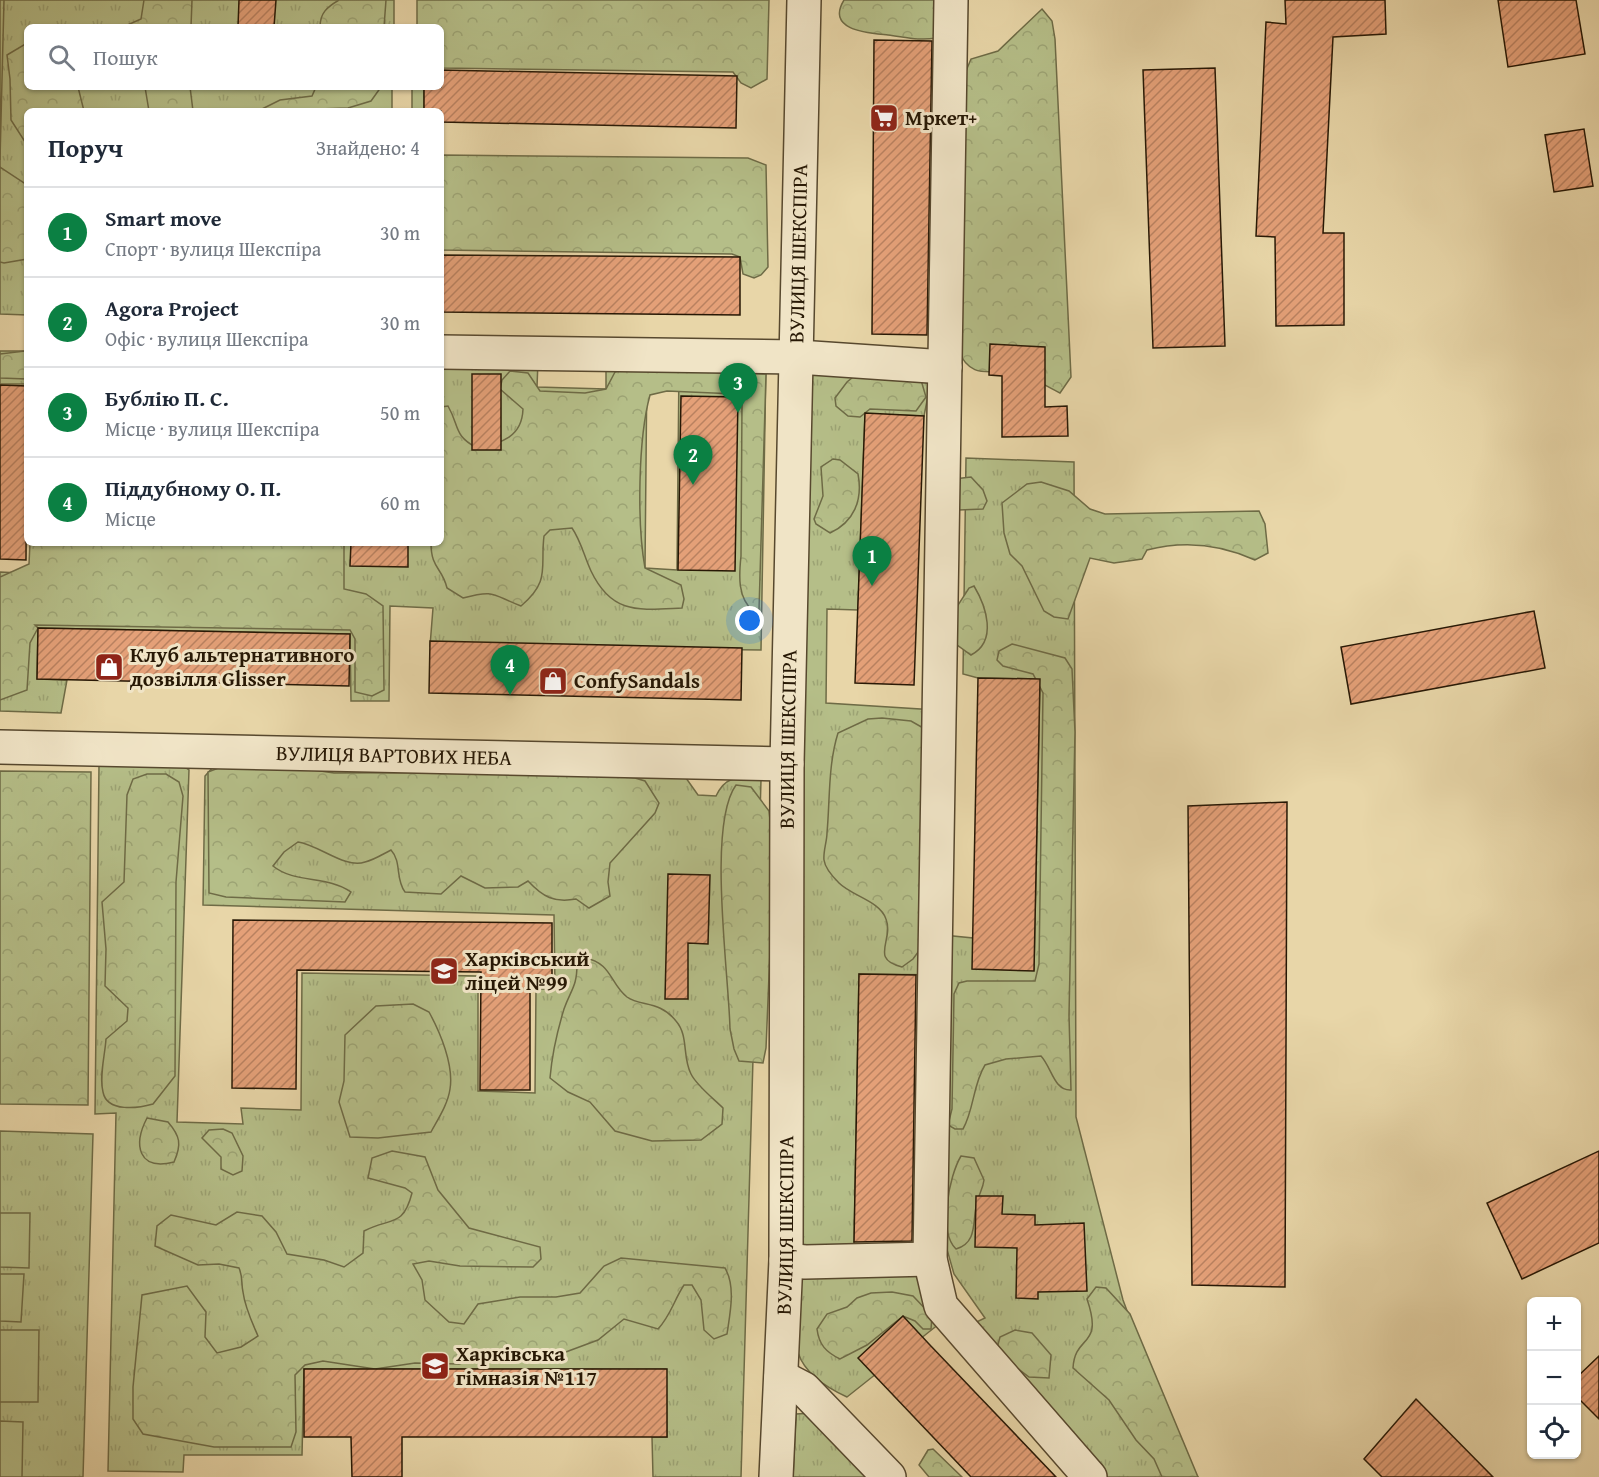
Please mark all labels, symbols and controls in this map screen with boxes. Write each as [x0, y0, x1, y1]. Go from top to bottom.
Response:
search box [24, 24, 444, 90]
icon: search [45, 41, 78, 74]
text: Пошук [93, 41, 158, 73]
supermarket icon: Мркет+ [868, 102, 900, 134]
place label: Мркет+ [905, 102, 977, 133]
text: Поруч [48, 128, 123, 167]
text: Знайдено: 4 [316, 133, 420, 162]
street label: ВУЛИЦЯ ШЕКСПІРА [780, 163, 815, 343]
text: Smart move [105, 202, 222, 234]
text: 1 [62, 218, 73, 247]
text: 30 m [380, 218, 420, 247]
text: Спорт · вулиця Шекспіра [105, 234, 321, 263]
text: Agora Project [105, 292, 239, 324]
text: 2 [62, 308, 73, 337]
text: 30 m [380, 308, 420, 337]
text: Офіс · вулиця Шекспіра [105, 324, 309, 353]
pin: 3 [718, 364, 758, 413]
text: Бублію П. С. [105, 382, 229, 414]
text: 3 [62, 398, 73, 427]
text: 50 m [380, 398, 420, 427]
text: Місце · вулиця Шекспіра [105, 414, 319, 443]
pin: 2 [674, 436, 712, 485]
text: Піддубному О. П. [105, 472, 281, 504]
text: 4 [62, 488, 73, 517]
text: 60 m [380, 488, 420, 517]
text: Місце [105, 504, 156, 533]
pin: 1 [852, 536, 892, 586]
your location [735, 606, 764, 635]
place label: Клуб альтернативного дозвілля Glisser [130, 639, 354, 694]
pin: 4 [490, 646, 530, 695]
street label: ВУЛИЦЯ ШЕКСПІРА [771, 649, 805, 829]
shop icon: Клуб альтернативного дозвілля Glisser [93, 651, 125, 683]
shop icon: ConfySandals [537, 665, 569, 697]
place label: ConfySandals [574, 665, 700, 696]
street label: ВУЛИЦЯ ВАРТОВИХ НЕБА [276, 737, 513, 773]
place label: Харківський ліцей №99 [465, 943, 590, 998]
school or university icon: Харківський ліцей №99 [428, 955, 460, 987]
street label: ВУЛИЦЯ ШЕКСПІРА [767, 1135, 801, 1316]
map controls [1527, 1297, 1581, 1459]
button: + [1527, 1297, 1581, 1351]
place label: Харківська гімназія №117 [456, 1338, 597, 1393]
school or university icon: Харківська гімназія №117 [419, 1350, 451, 1382]
button: − [1527, 1351, 1581, 1405]
button: locate [1527, 1405, 1581, 1459]

